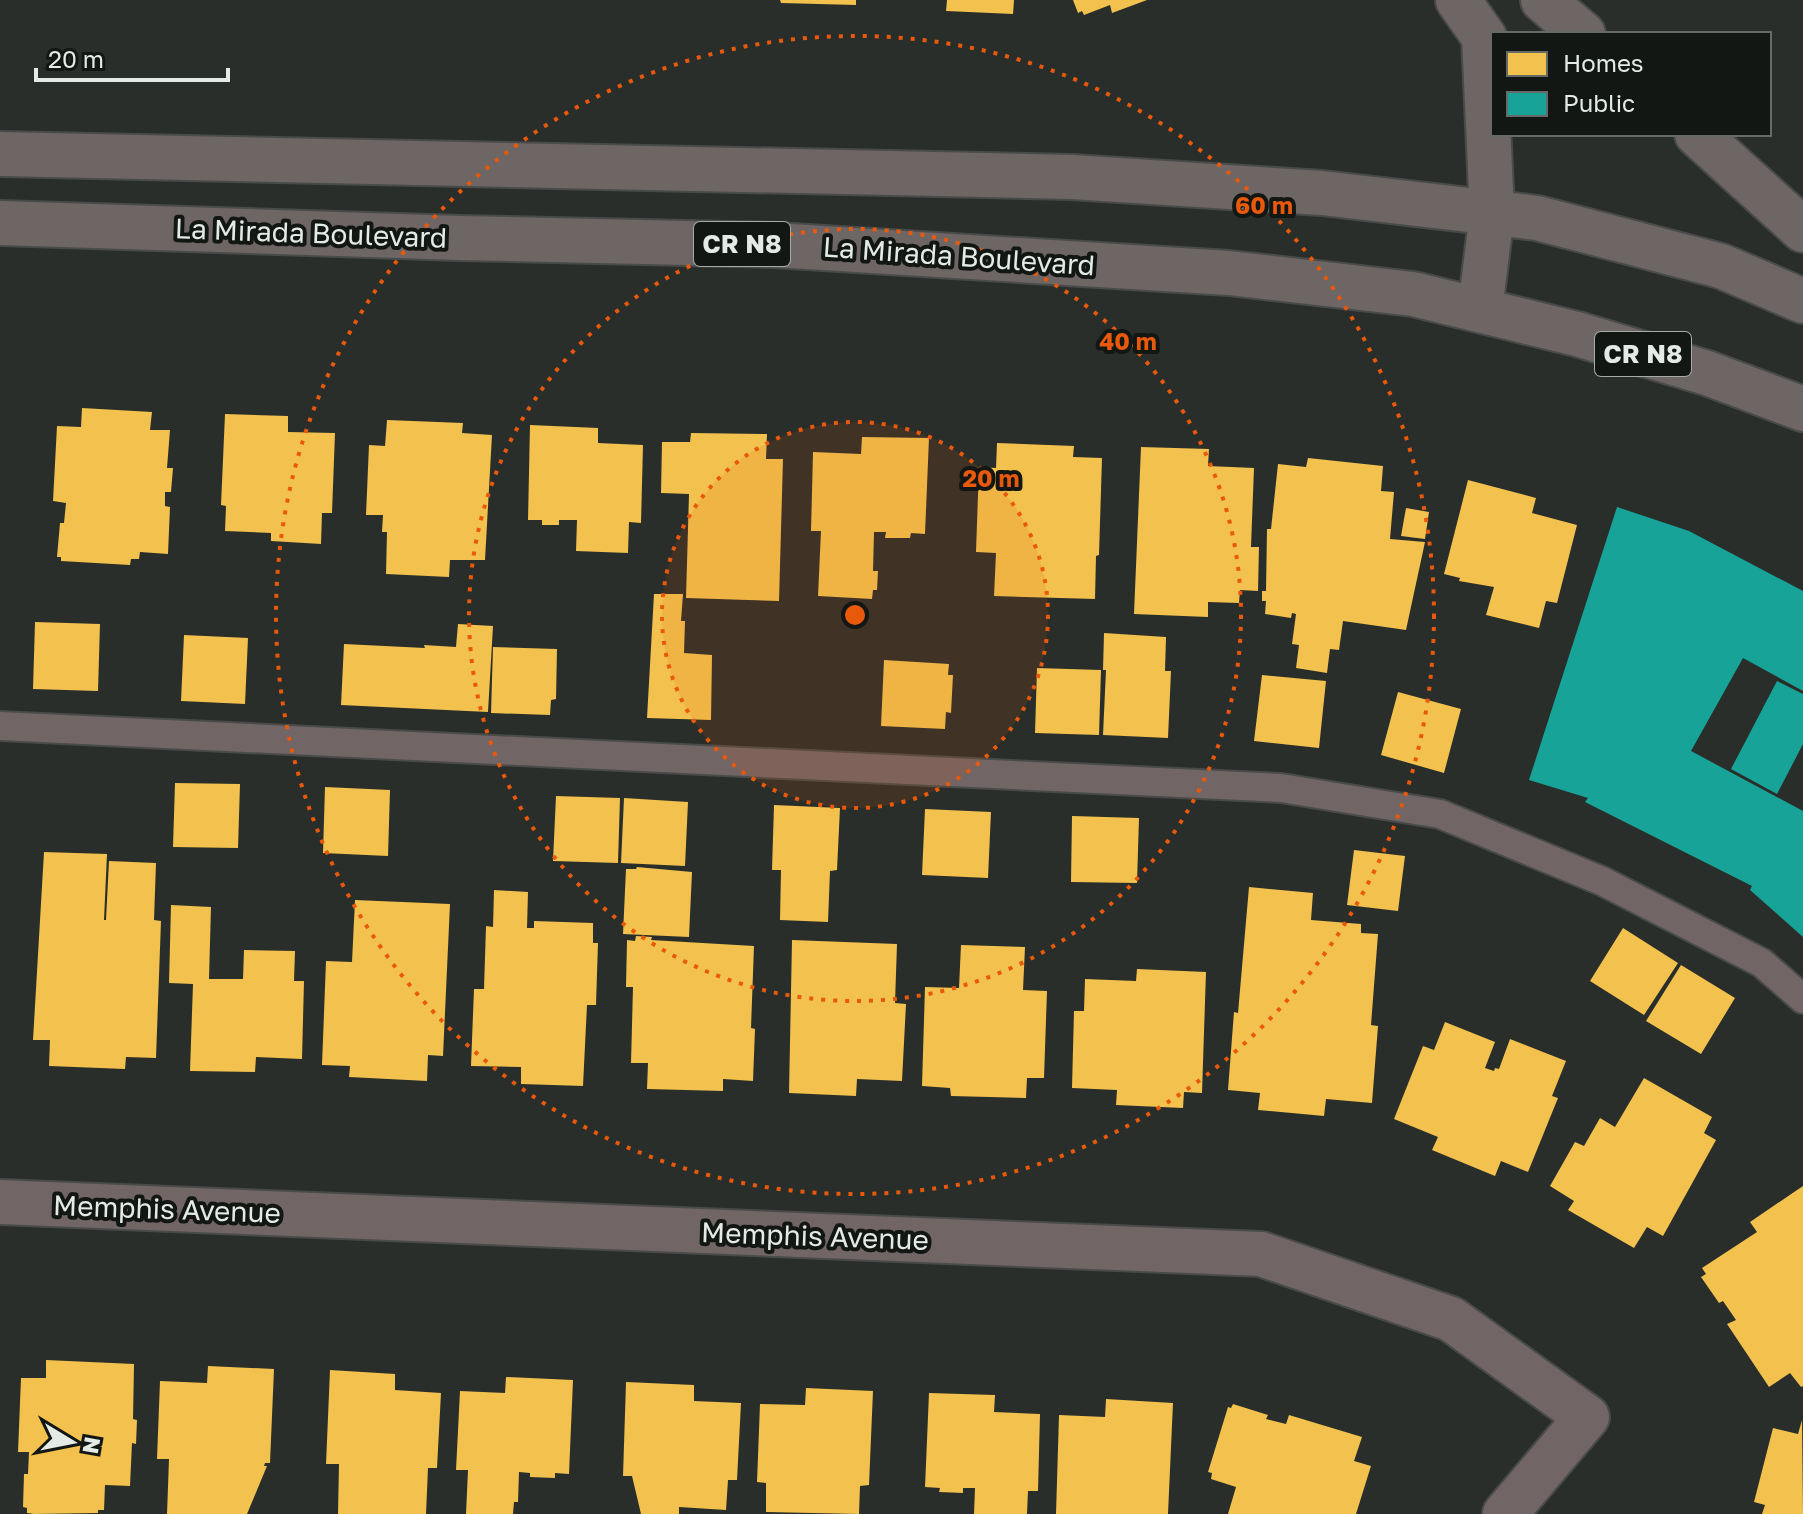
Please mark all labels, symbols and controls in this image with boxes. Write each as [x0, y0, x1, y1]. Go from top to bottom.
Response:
scale bar [36, 32, 228, 82]
legend [1491, 32, 1771, 136]
text: 20 m [48, 44, 104, 73]
text: Homes [1563, 48, 1644, 77]
text: Public [1563, 88, 1635, 117]
text: 60 m [1235, 190, 1293, 219]
street label: La Mirada Boulevard [174, 211, 448, 254]
road number: CR N8 [694, 222, 790, 266]
street label: La Mirada Boulevard [822, 230, 1096, 281]
text: 40 m [1099, 326, 1157, 355]
road number: CR N8 [1595, 332, 1691, 376]
text: 20 m [962, 463, 1020, 492]
centre of rings [841, 601, 869, 629]
street label: Memphis Avenue [53, 1188, 281, 1229]
street label: Memphis Avenue [701, 1215, 929, 1256]
north arrow [32, 1402, 112, 1482]
text: N [77, 1435, 107, 1456]

